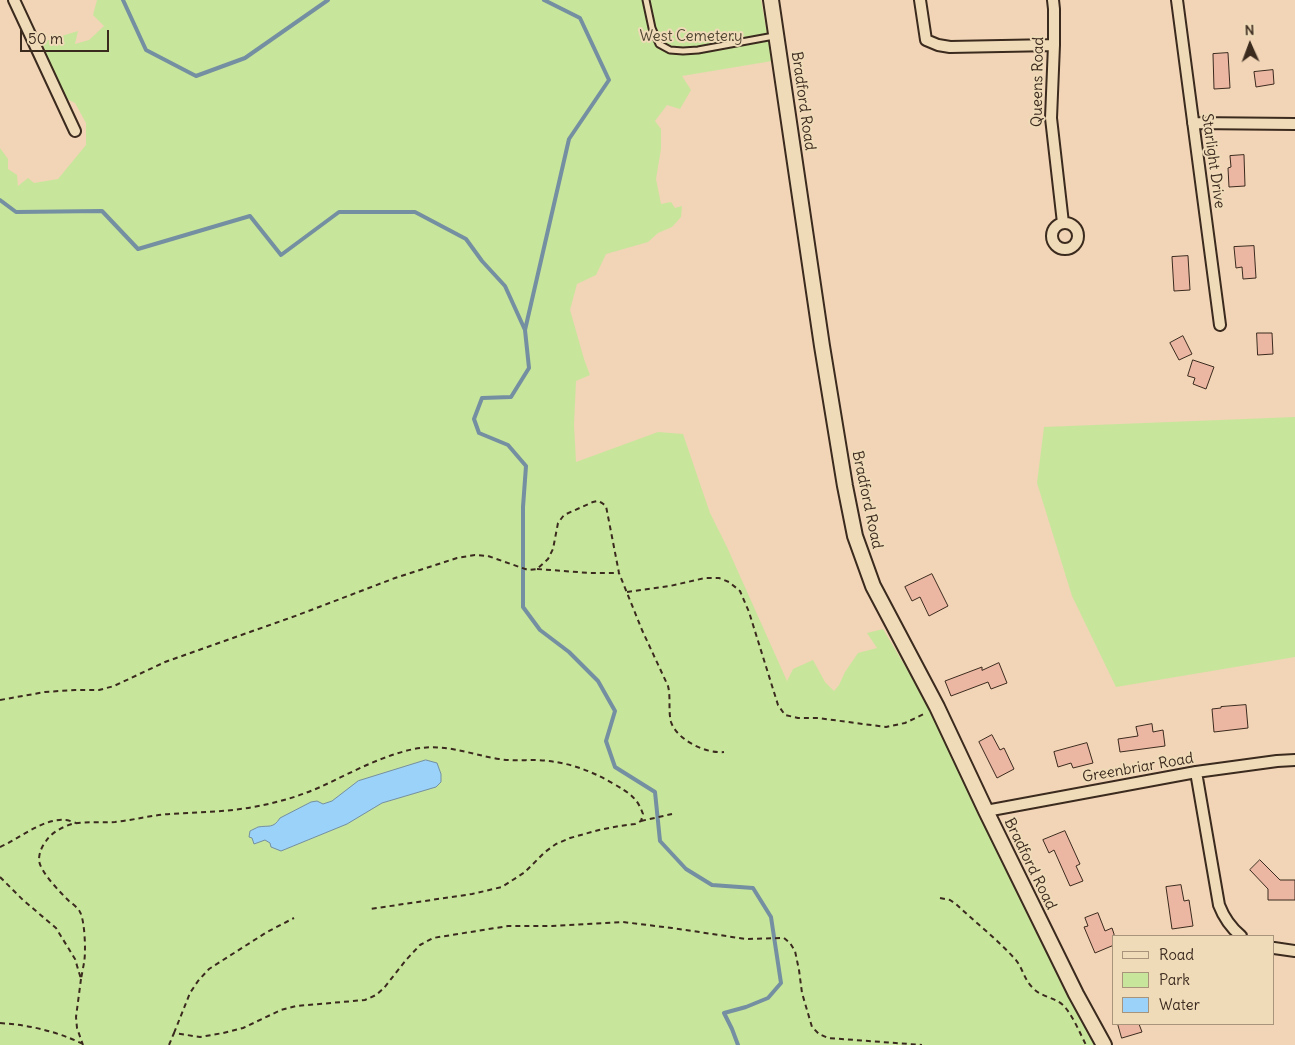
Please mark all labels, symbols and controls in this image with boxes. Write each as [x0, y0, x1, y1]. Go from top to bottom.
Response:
scale bar [22, 20, 111, 52]
north arrow [1225, 20, 1275, 70]
text: N [1244, 21, 1255, 39]
park label: West Cemetery [639, 28, 743, 46]
text: 50 m [28, 29, 63, 48]
street label: Queens Road [1028, 37, 1048, 127]
street label: Bradford Road [787, 50, 819, 152]
street label: Starlight Drive [1197, 112, 1229, 210]
street label: Bradford Road [848, 449, 886, 551]
street label: Greenbriar Road [1081, 749, 1195, 787]
street label: Bradford Road [1000, 815, 1060, 913]
legend [1112, 935, 1275, 1025]
text: Road [1159, 945, 1194, 964]
text: Park [1159, 970, 1190, 989]
text: Water [1159, 995, 1200, 1014]

